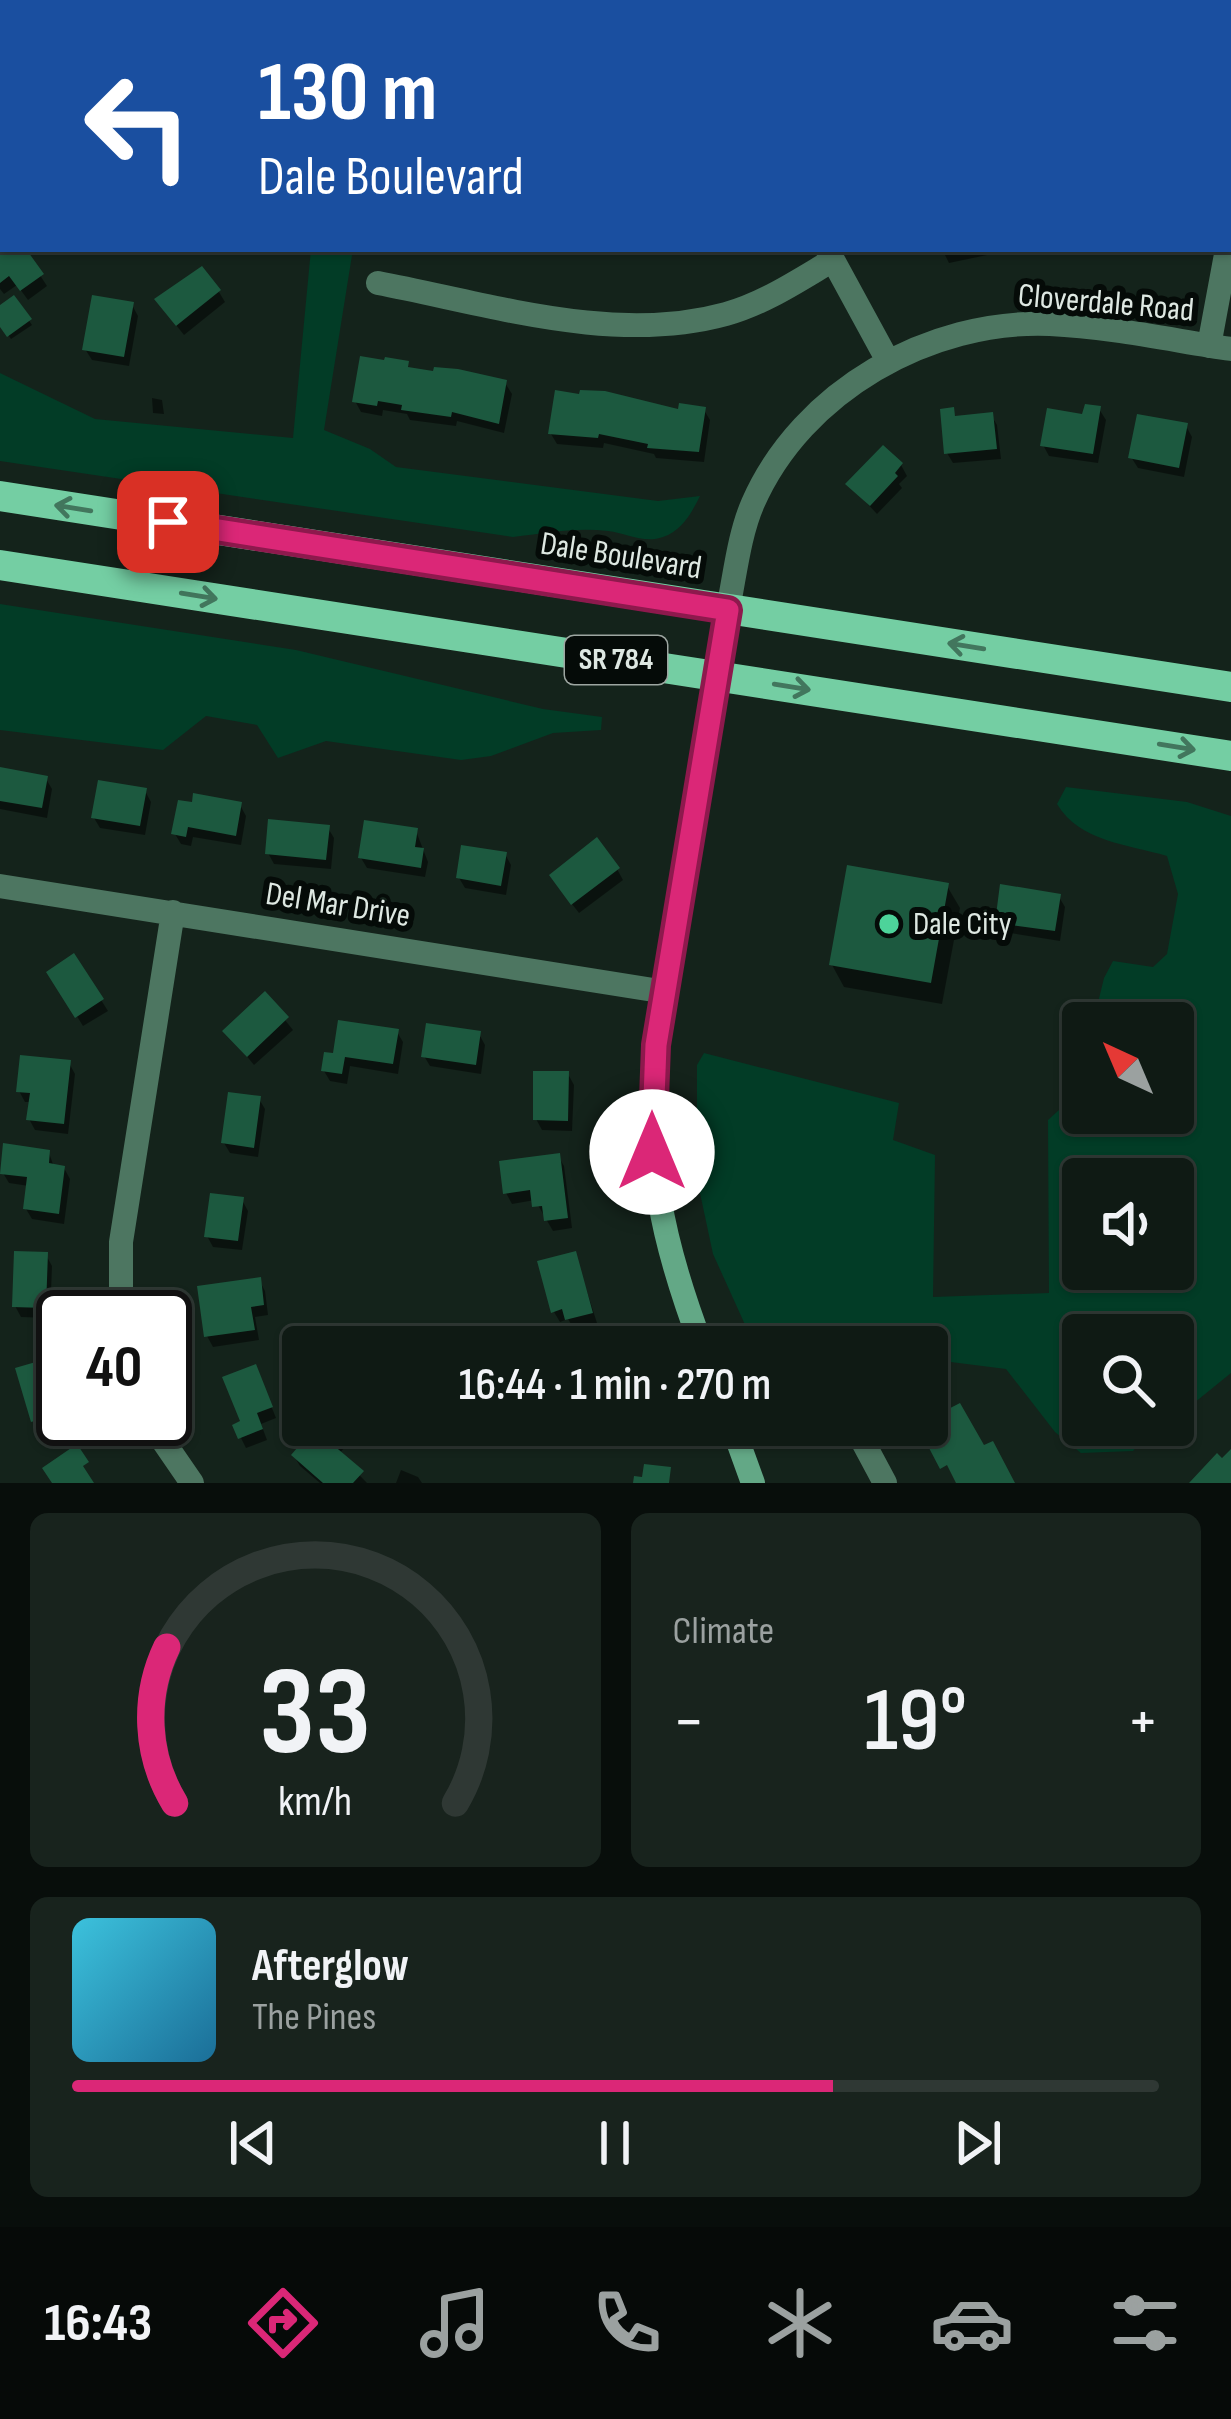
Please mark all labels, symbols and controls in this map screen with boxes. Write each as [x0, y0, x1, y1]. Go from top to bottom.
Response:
text: 130 m [258, 43, 437, 144]
icon: left [60, 48, 216, 204]
text: Dale Boulevard [258, 145, 524, 210]
street label: Cloverdale Road [1016, 275, 1196, 331]
pin [117, 471, 219, 573]
icon: arrive [135, 489, 201, 555]
one-way arrow [54, 495, 93, 518]
street label: Dale Boulevard [538, 524, 704, 588]
one-way arrow [178, 585, 217, 608]
one-way arrow [947, 634, 986, 657]
road number: SR 784 [565, 636, 667, 684]
one-way arrow [771, 677, 810, 700]
one-way arrow [1157, 737, 1196, 760]
street label: Del Mar Drive [263, 874, 413, 936]
place label: Dale City [913, 904, 1012, 944]
marker: Dale City [876, 911, 902, 937]
north arrow [1062, 1002, 1194, 1134]
map controls [1062, 1002, 1194, 1446]
position arrow [589, 1089, 715, 1215]
button: sound [1062, 1158, 1194, 1290]
speed limit sign: 40 [36, 1290, 192, 1446]
button: search [1062, 1314, 1194, 1446]
text: 16:44 · 1 min · 270 m [459, 1358, 771, 1413]
text: Climate [673, 1608, 774, 1655]
text: 33 [259, 1640, 371, 1789]
text: 19° [864, 1668, 967, 1776]
text: − [673, 1683, 705, 1762]
text: + [1127, 1683, 1159, 1762]
text: km/h [278, 1776, 352, 1828]
text: Afterglow [252, 1939, 409, 1994]
text: The Pines [252, 1994, 376, 2041]
icon: previous [220, 2110, 286, 2176]
icon: pause [582, 2110, 648, 2176]
icon: next [945, 2110, 1011, 2176]
icon: directions [241, 2281, 325, 2365]
icon: music [413, 2281, 497, 2365]
icon: phone [585, 2281, 669, 2365]
icon: climate [758, 2281, 842, 2365]
icon: car [930, 2281, 1014, 2365]
icon: filters [1103, 2281, 1187, 2365]
text: 16:43 [44, 2291, 152, 2356]

